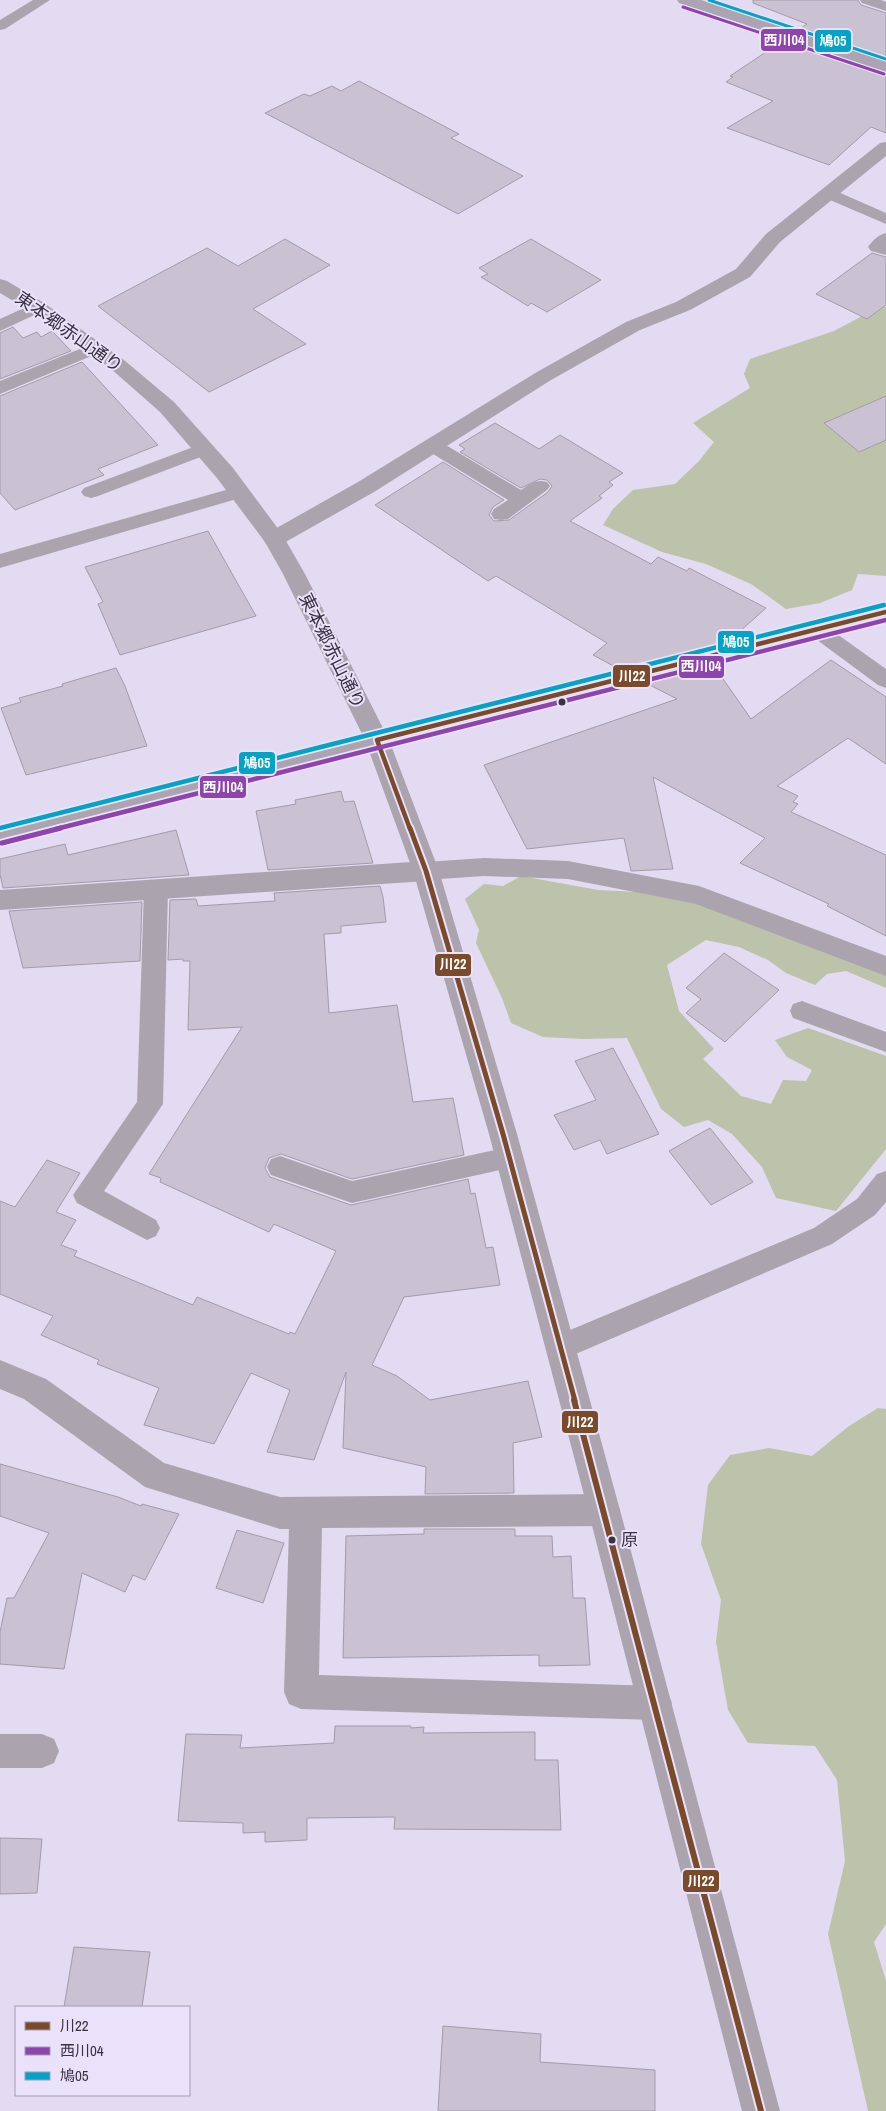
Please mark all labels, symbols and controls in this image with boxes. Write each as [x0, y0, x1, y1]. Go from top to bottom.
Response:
line badge: 西川04 [760, 28, 807, 52]
line badge: 鳩05 [814, 29, 852, 53]
text: 西川04 [764, 31, 805, 49]
text: 鳩05 [820, 32, 847, 50]
street label: 東本郷赤山通り [11, 285, 128, 378]
street label: 東本郷赤山通り [294, 589, 371, 713]
line badge: 鳩05 [717, 630, 755, 654]
text: 鳩05 [723, 633, 750, 651]
line badge: 西川04 [678, 655, 725, 679]
text: 西川04 [681, 657, 722, 675]
line badge: 川22 [612, 664, 651, 688]
text: 川22 [619, 667, 645, 685]
unlabelled marker [557, 697, 567, 707]
line badge: 鳩05 [238, 751, 276, 775]
text: 鳩05 [244, 754, 271, 772]
line badge: 西川04 [199, 775, 247, 799]
text: 西川04 [203, 778, 244, 796]
line badge: 川22 [434, 953, 472, 977]
text: 川22 [440, 955, 466, 973]
line badge: 川22 [561, 1410, 599, 1434]
text: 川22 [567, 1413, 593, 1431]
place label: 原 [621, 1528, 638, 1551]
marker: 原 [607, 1535, 617, 1545]
line badge: 川22 [682, 1869, 720, 1893]
text: 川22 [688, 1872, 714, 1890]
legend [15, 2006, 190, 2096]
text: 川22 [60, 2015, 89, 2036]
text: 西川04 [60, 2040, 104, 2061]
text: 鳩05 [60, 2065, 89, 2086]

